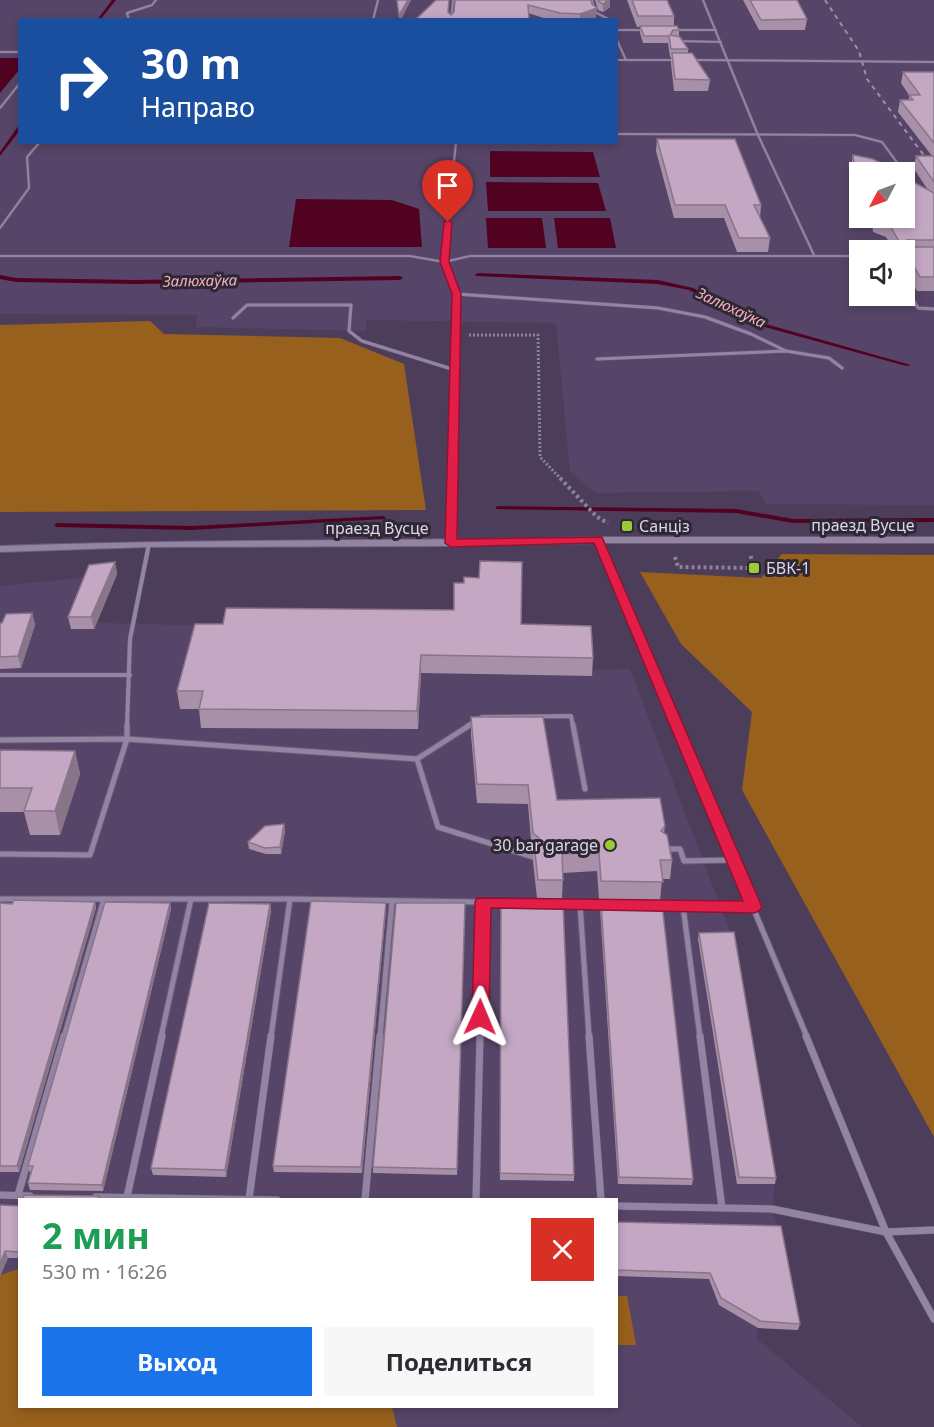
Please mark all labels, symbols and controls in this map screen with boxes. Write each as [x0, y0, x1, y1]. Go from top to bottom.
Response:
text: 30 m [141, 34, 241, 91]
icon: right [42, 42, 120, 120]
text: Направо [141, 88, 255, 125]
pin [422, 160, 473, 222]
north arrow [849, 162, 915, 228]
map controls [849, 162, 915, 306]
icon: arrive [431, 169, 464, 202]
button: sound [849, 240, 915, 306]
water label: Залюхаўка [162, 269, 238, 291]
water label: Залюхаўка [693, 282, 770, 332]
street label: праезд Вусце [811, 514, 915, 536]
place label: Санціз [639, 515, 690, 537]
street label: праезд Вусце [325, 517, 429, 539]
marker: Санціз [620, 519, 634, 533]
place label: БВК-1 [766, 557, 810, 579]
marker: БВК-1 [747, 561, 761, 575]
place label: 30 bar garage [493, 834, 598, 856]
marker: 30 bar garage [603, 838, 617, 852]
position arrow [448, 985, 512, 1049]
text: 2 мин [42, 1211, 150, 1260]
button: close [531, 1218, 594, 1281]
text: 530 m · 16:26 [42, 1258, 167, 1285]
button: Выход [42, 1327, 312, 1396]
button: Поделиться [324, 1327, 594, 1396]

